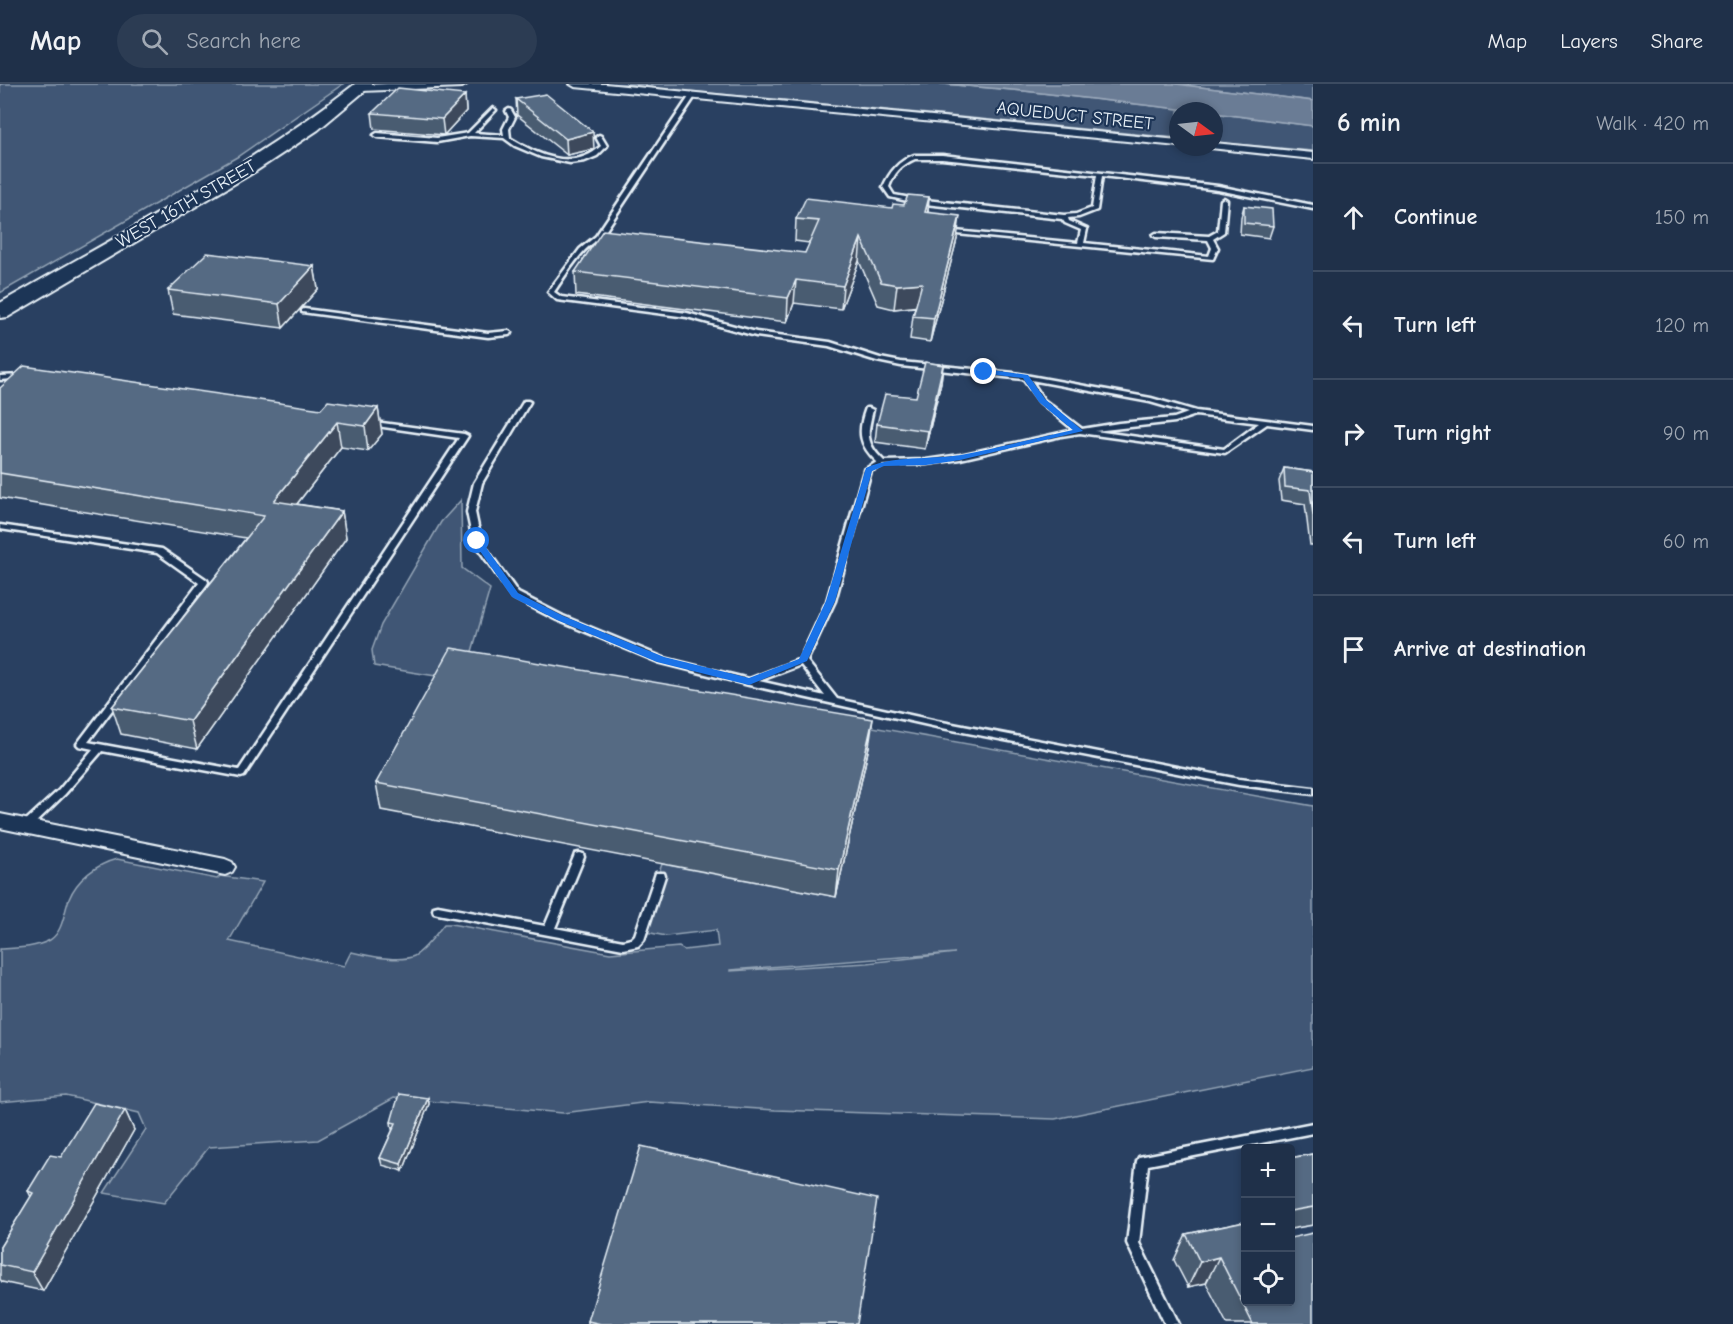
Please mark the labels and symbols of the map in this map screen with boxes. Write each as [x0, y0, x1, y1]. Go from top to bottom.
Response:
street label: AQUEDUCT STREET [995, 97, 1155, 135]
north arrow [1169, 102, 1223, 156]
street label: WEST 16TH STREET [112, 155, 260, 253]
route end [970, 358, 996, 384]
route start [463, 527, 489, 553]

